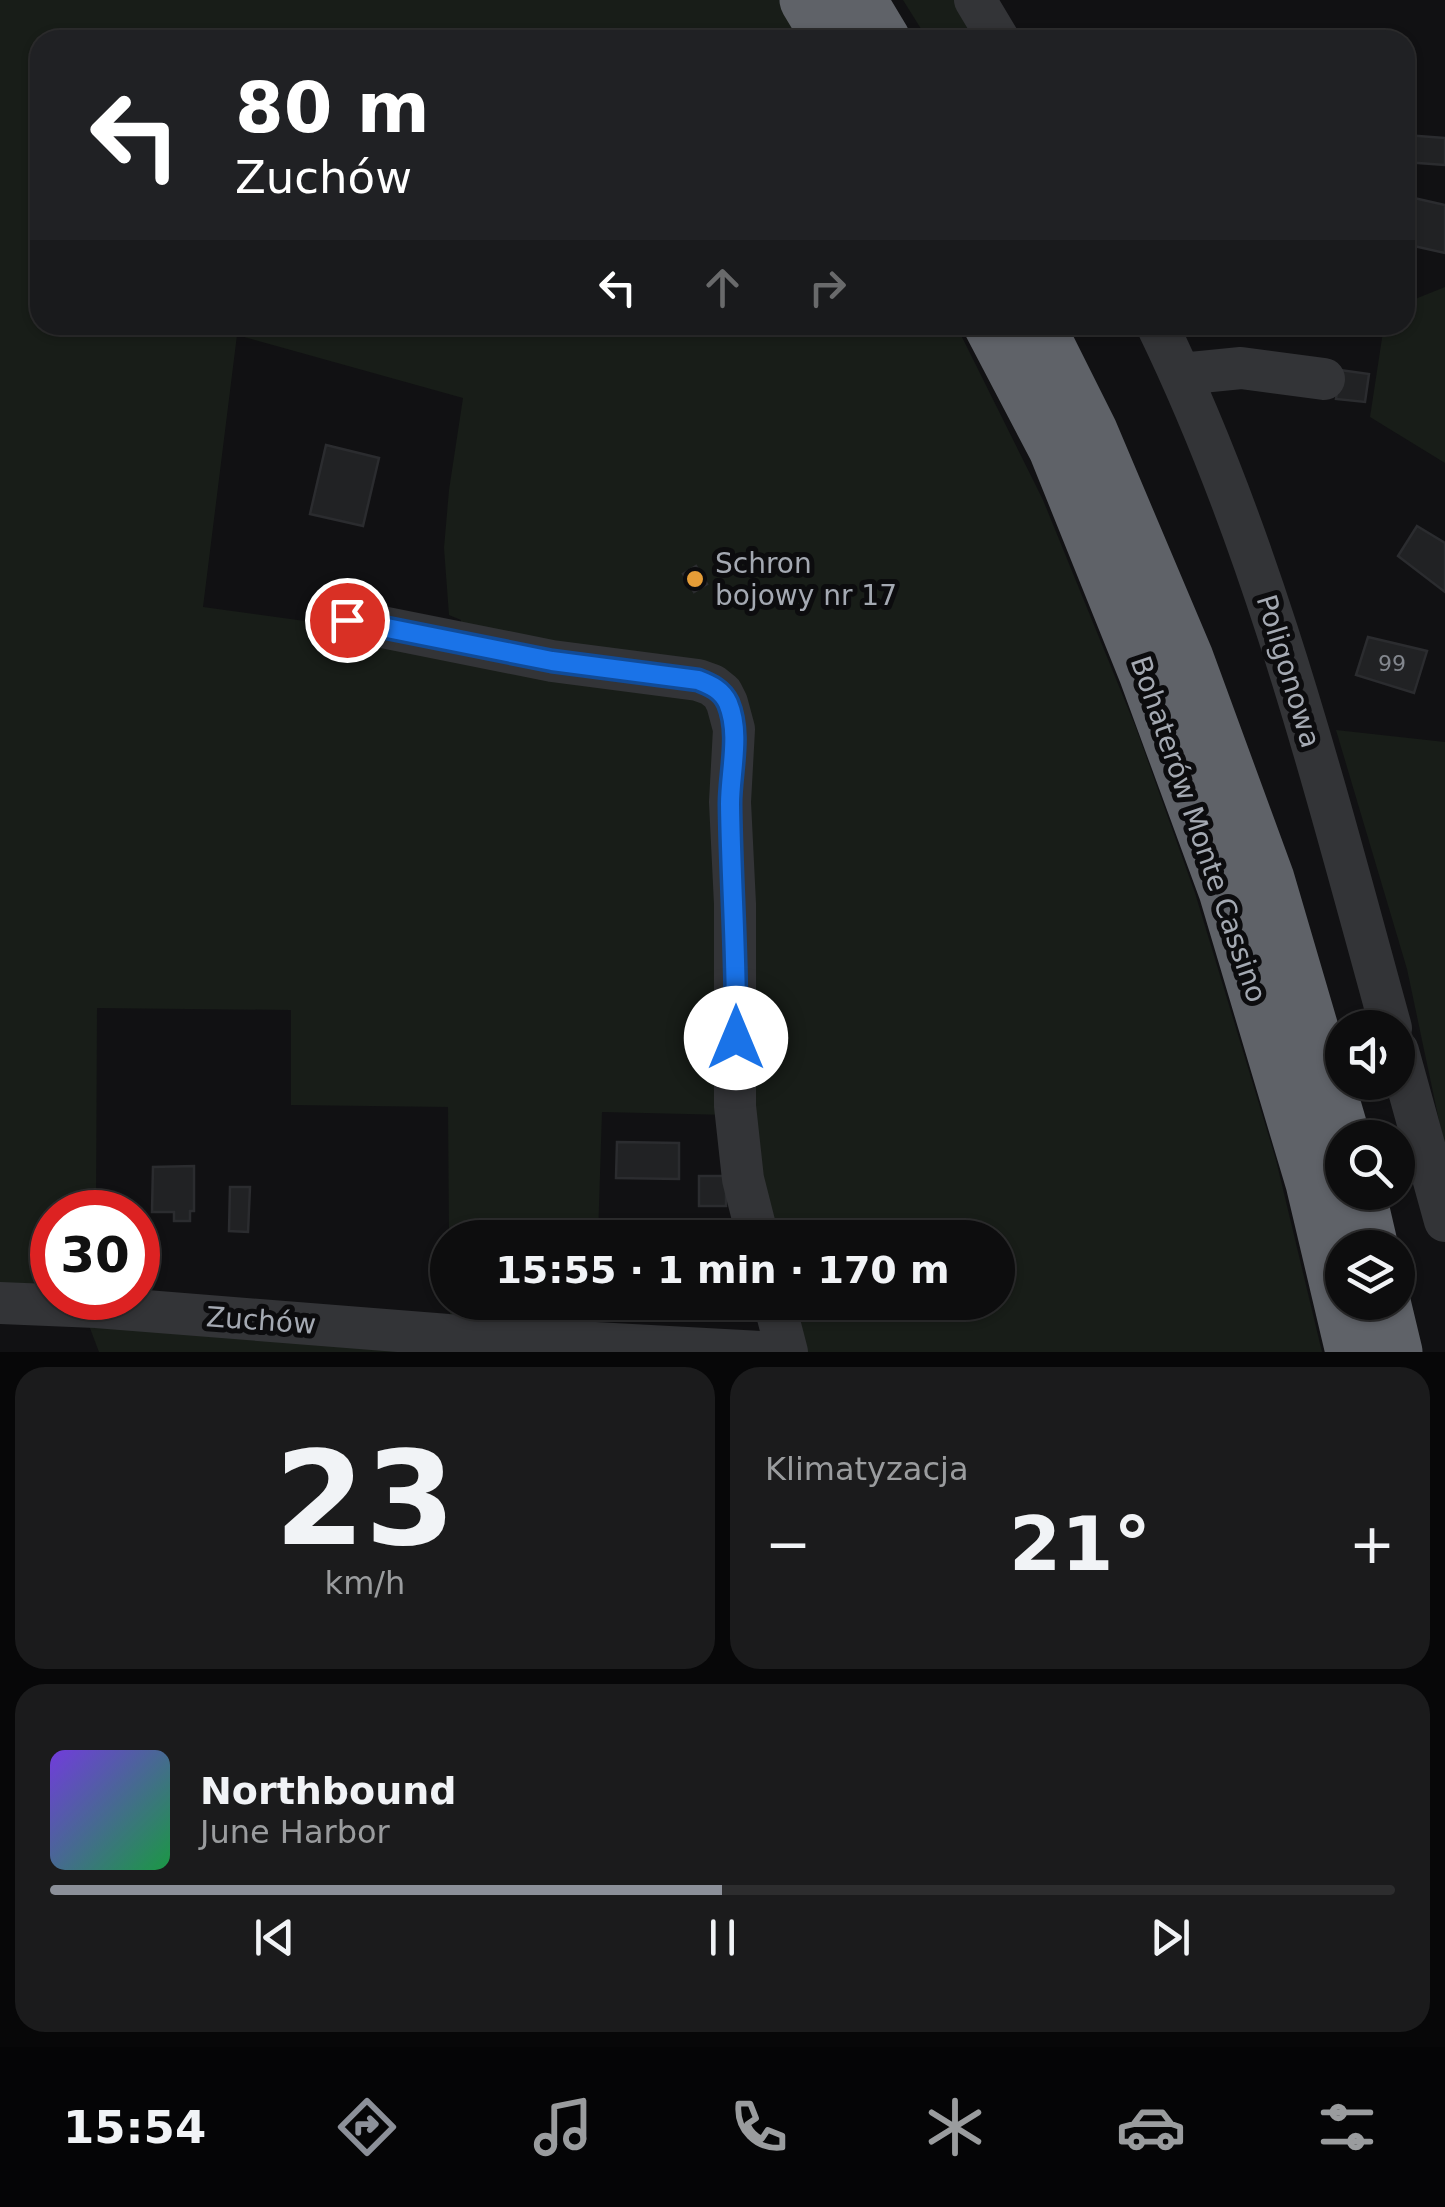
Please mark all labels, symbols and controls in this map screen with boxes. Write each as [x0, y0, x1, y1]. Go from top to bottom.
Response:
text: 80 m [235, 67, 430, 149]
icon: left [70, 70, 200, 200]
text: Zuchów [235, 151, 412, 204]
icon: left [590, 260, 645, 315]
icon: ahead [695, 260, 750, 315]
icon: right [800, 260, 855, 315]
place label: Schron bojowy nr 17 [715, 547, 897, 612]
marker: Schron bojowy nr 17 [684, 568, 706, 590]
pin [305, 578, 390, 663]
street label: Poligonowa [1250, 591, 1327, 752]
icon: arrive [320, 593, 375, 648]
house number: 99 [1378, 651, 1406, 676]
street label: Bohaterów Monte Cassino [1124, 652, 1273, 1007]
position arrow [684, 986, 788, 1090]
map controls [1325, 1010, 1415, 1320]
button: sound [1325, 1010, 1415, 1100]
button: search [1325, 1120, 1415, 1210]
speed limit sign: 30 [30, 1190, 160, 1320]
button: layers [1325, 1230, 1415, 1320]
text: 15:55 · 1 min · 170 m [495, 1248, 950, 1292]
street label: Zuchów [205, 1300, 317, 1341]
text: 23 [275, 1423, 455, 1575]
text: Klimatyzacja [765, 1450, 969, 1488]
text: 21° [1009, 1500, 1151, 1588]
text: − [765, 1512, 811, 1576]
text: + [1349, 1512, 1395, 1576]
text: km/h [325, 1564, 405, 1602]
text: Northbound [200, 1769, 456, 1813]
text: June Harbor [200, 1813, 390, 1851]
icon: previous [247, 1910, 302, 1965]
icon: pause [695, 1910, 750, 1965]
icon: next [1143, 1910, 1198, 1965]
icon: directions [332, 2092, 402, 2162]
icon: music [528, 2092, 598, 2162]
icon: phone [724, 2092, 794, 2162]
icon: climate [920, 2092, 990, 2162]
icon: car [1116, 2092, 1186, 2162]
icon: filters [1312, 2092, 1382, 2162]
text: 15:54 [63, 2101, 206, 2154]

